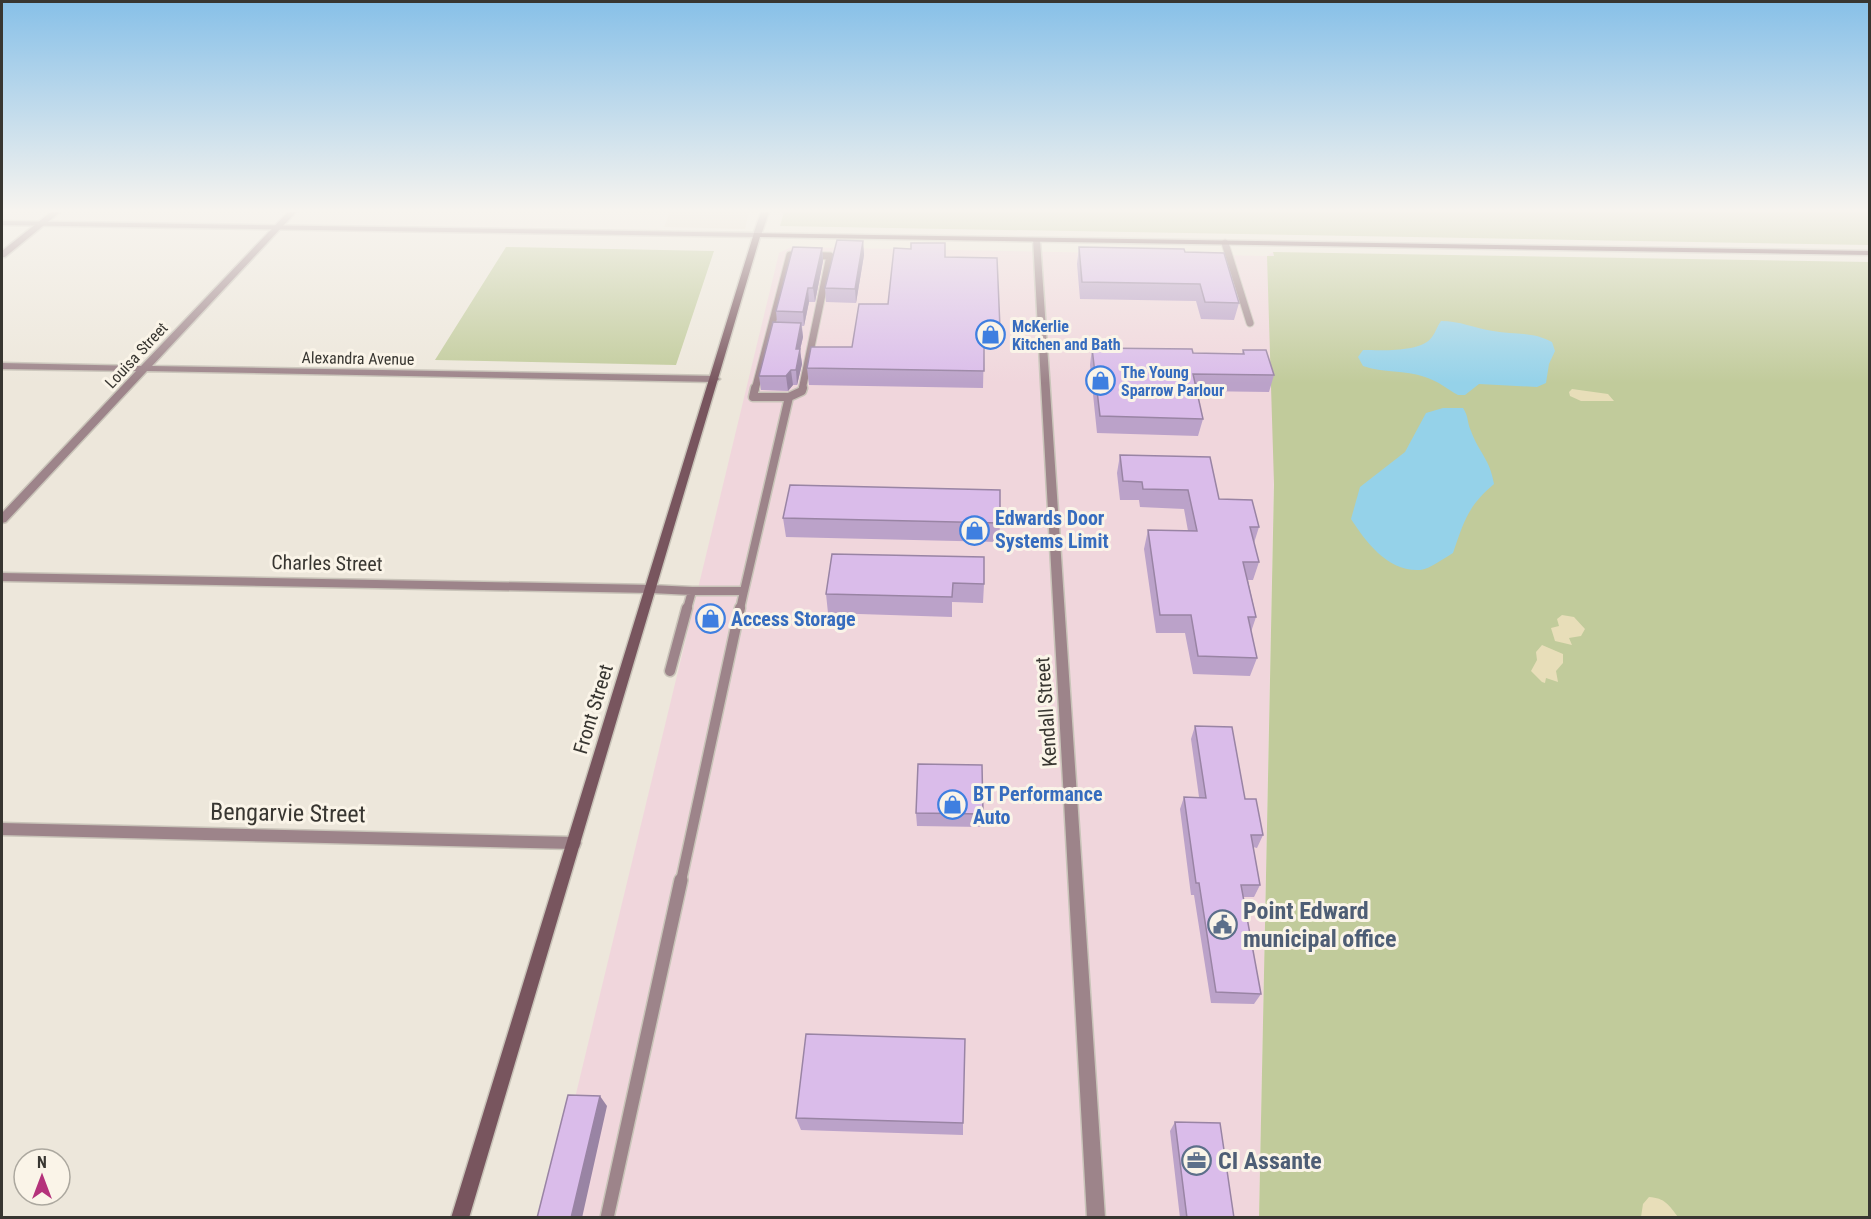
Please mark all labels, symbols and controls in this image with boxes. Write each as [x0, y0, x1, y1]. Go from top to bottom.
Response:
place label: McKerlie Kitchen and Bath [1012, 317, 1121, 354]
street label: Louisa Street [101, 318, 172, 392]
shop icon: McKerlie Kitchen and Bath [975, 319, 1007, 351]
street label: Alexandra Avenue [301, 348, 415, 369]
place label: The Young Sparrow Parlour [1121, 363, 1224, 400]
shop icon: The Young Sparrow Parlour [1084, 365, 1116, 397]
place label: Edwards Door Systems Limit [995, 506, 1109, 553]
shop icon: Edwards Door Systems Limit [958, 514, 990, 546]
street label: Charles Street [271, 550, 383, 576]
shop icon: Access Storage [694, 603, 726, 635]
place label: Access Storage [731, 607, 856, 631]
street label: Kendall Street [1030, 656, 1062, 768]
street label: Front Street [568, 661, 618, 757]
place label: BT Performance Auto [973, 782, 1102, 829]
shop icon: BT Performance Auto [936, 789, 968, 821]
street label: Bengarvie Street [210, 798, 366, 828]
place label: Point Edward municipal office [1243, 897, 1396, 953]
public building icon: Point Edward municipal office [1206, 909, 1238, 941]
office icon: CI Assante [1181, 1145, 1213, 1177]
north arrow [12, 1147, 72, 1207]
place label: CI Assante [1218, 1147, 1322, 1175]
text: N [37, 1153, 47, 1172]

